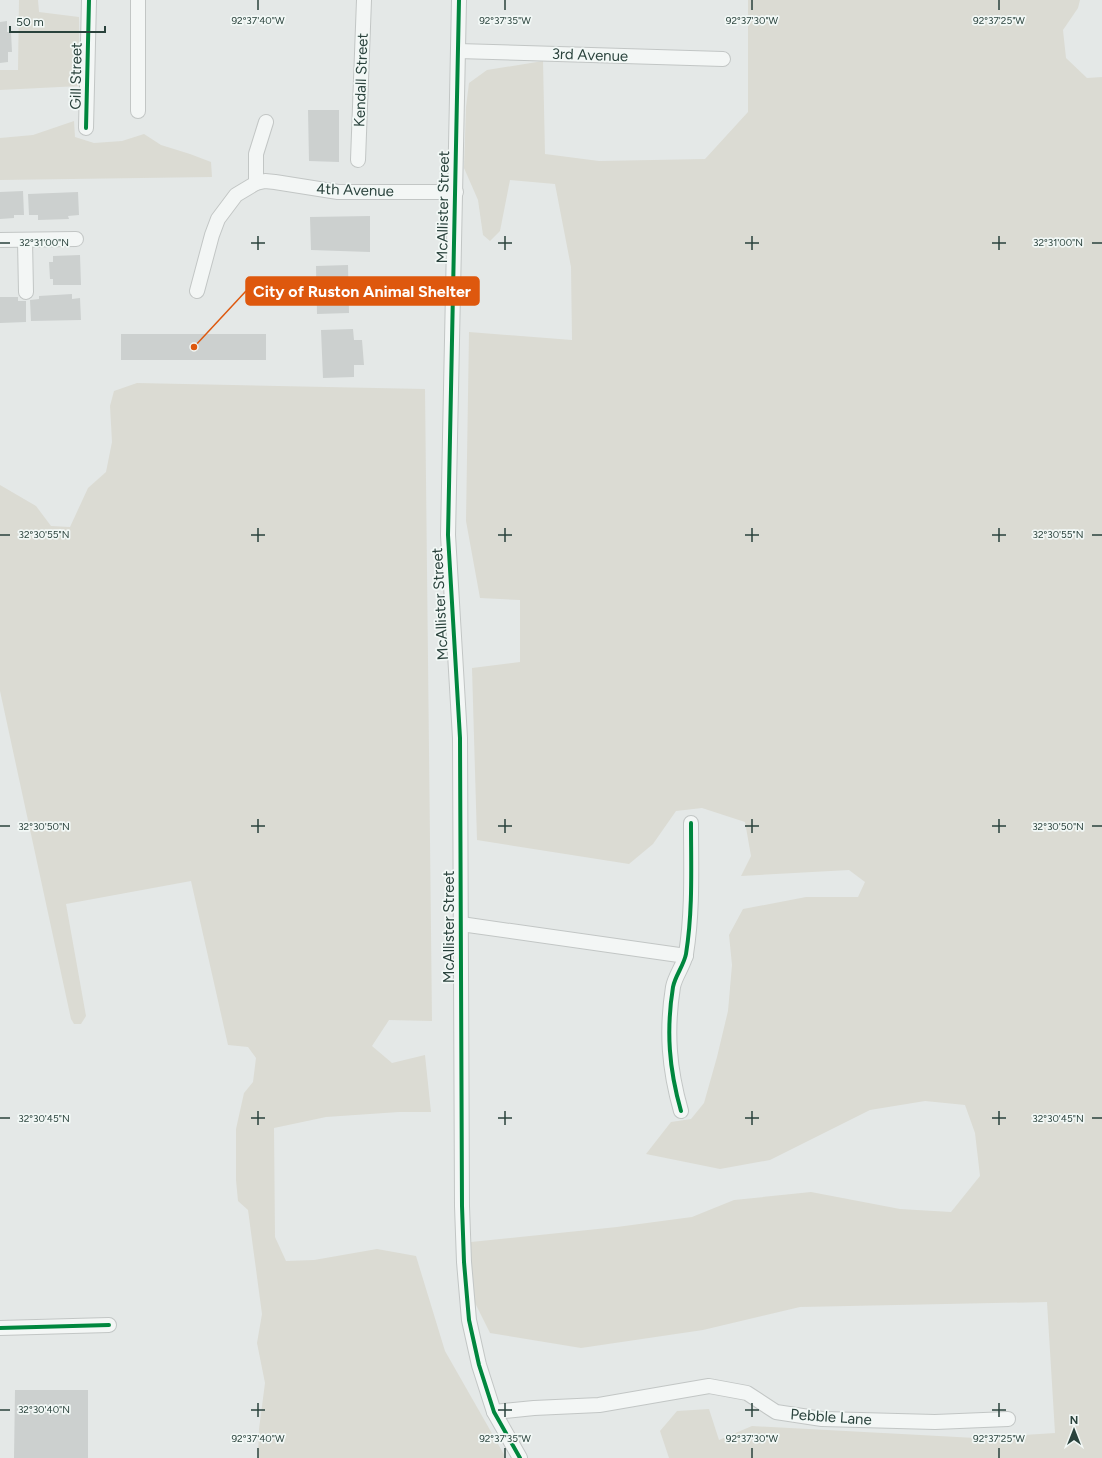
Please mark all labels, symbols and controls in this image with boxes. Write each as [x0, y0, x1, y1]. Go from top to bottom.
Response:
scale bar [10, 8, 105, 34]
text: 92°37'40"W [231, 14, 285, 27]
text: 92°37'35"W [479, 14, 531, 27]
text: 92°37'30"W [726, 14, 779, 27]
text: 92°37'25"W [973, 14, 1025, 27]
text: 50 m [16, 15, 44, 29]
street label: Kendall Street [350, 32, 372, 127]
street label: Gill Street [66, 42, 86, 110]
street label: 3rd Avenue [551, 45, 629, 65]
street label: McAllister Street [433, 150, 453, 263]
street label: 4th Avenue [316, 180, 394, 200]
text: 32°31'00"N [19, 236, 69, 249]
text: 32°31'00"N [1033, 236, 1083, 249]
callout: City of Ruston Animal Shelter [246, 277, 479, 305]
text: City of Ruston Animal Shelter [253, 282, 471, 301]
text: 32°30'55"N [18, 528, 70, 541]
text: 32°30'55"N [1032, 528, 1084, 541]
street label: McAllister Street [428, 547, 452, 661]
text: 32°30'50"N [18, 820, 70, 833]
text: 32°30'50"N [1032, 820, 1084, 833]
street label: McAllister Street [440, 870, 458, 983]
text: 32°30'45"N [18, 1112, 70, 1125]
text: 32°30'45"N [1032, 1112, 1084, 1125]
text: 32°30'40"N [18, 1403, 70, 1416]
street label: Pebble Lane [790, 1405, 872, 1429]
north arrow [1054, 1410, 1094, 1450]
text: N [1070, 1414, 1078, 1427]
text: 92°37'40"W [231, 1432, 285, 1445]
text: 92°37'35"W [479, 1432, 531, 1445]
text: 92°37'30"W [726, 1432, 779, 1445]
text: 92°37'25"W [973, 1432, 1025, 1445]

